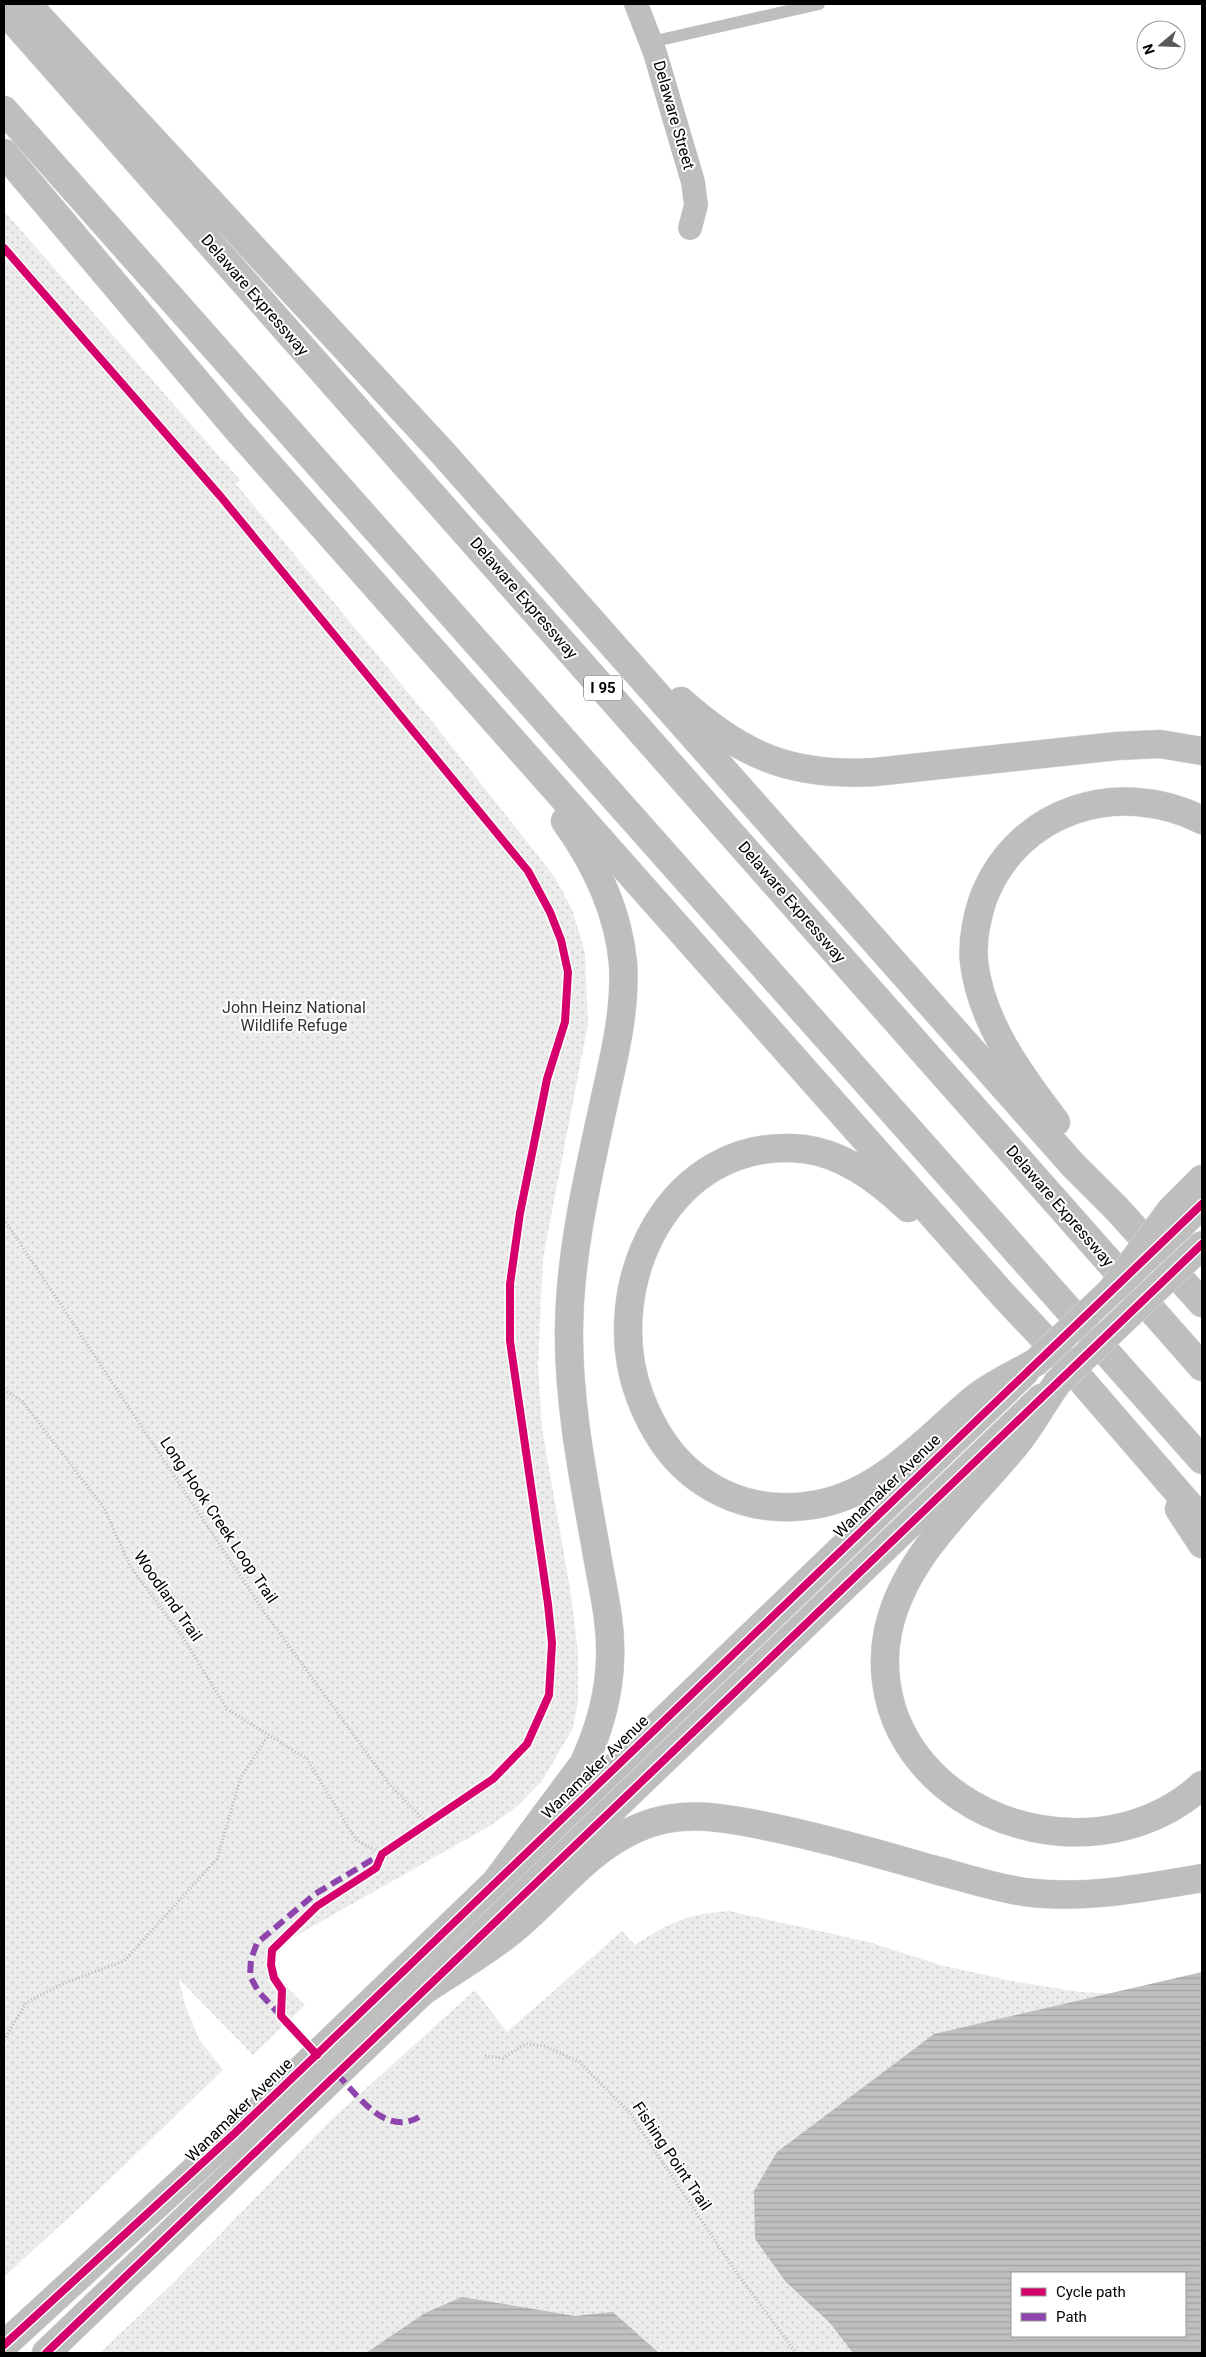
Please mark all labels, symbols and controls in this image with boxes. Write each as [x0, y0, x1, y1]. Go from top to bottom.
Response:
north arrow [1136, 20, 1186, 70]
text: N [1140, 42, 1158, 57]
street label: Delaware Street [649, 58, 699, 172]
street label: Delaware Expressway [197, 230, 313, 360]
street label: Delaware Expressway [466, 533, 582, 663]
road number: I 95 [584, 676, 622, 700]
street label: Delaware Expressway [734, 837, 850, 967]
park label: John Heinz National Wildlife Refuge [222, 998, 366, 1035]
street label: Delaware Expressway [1002, 1141, 1118, 1271]
street label: Wanamaker Avenue [830, 1430, 944, 1542]
street label: Long Hook Creek Loop Trail [156, 1433, 282, 1607]
street label: Woodland Trail [130, 1547, 206, 1645]
street label: Wanamaker Avenue [538, 1711, 652, 1823]
street label: Wanamaker Avenue [182, 2054, 296, 2166]
street label: Fishing Point Trail [629, 2098, 715, 2214]
legend [1011, 2272, 1186, 2337]
text: Cycle path [1056, 2283, 1126, 2301]
text: Path [1056, 2308, 1087, 2326]

